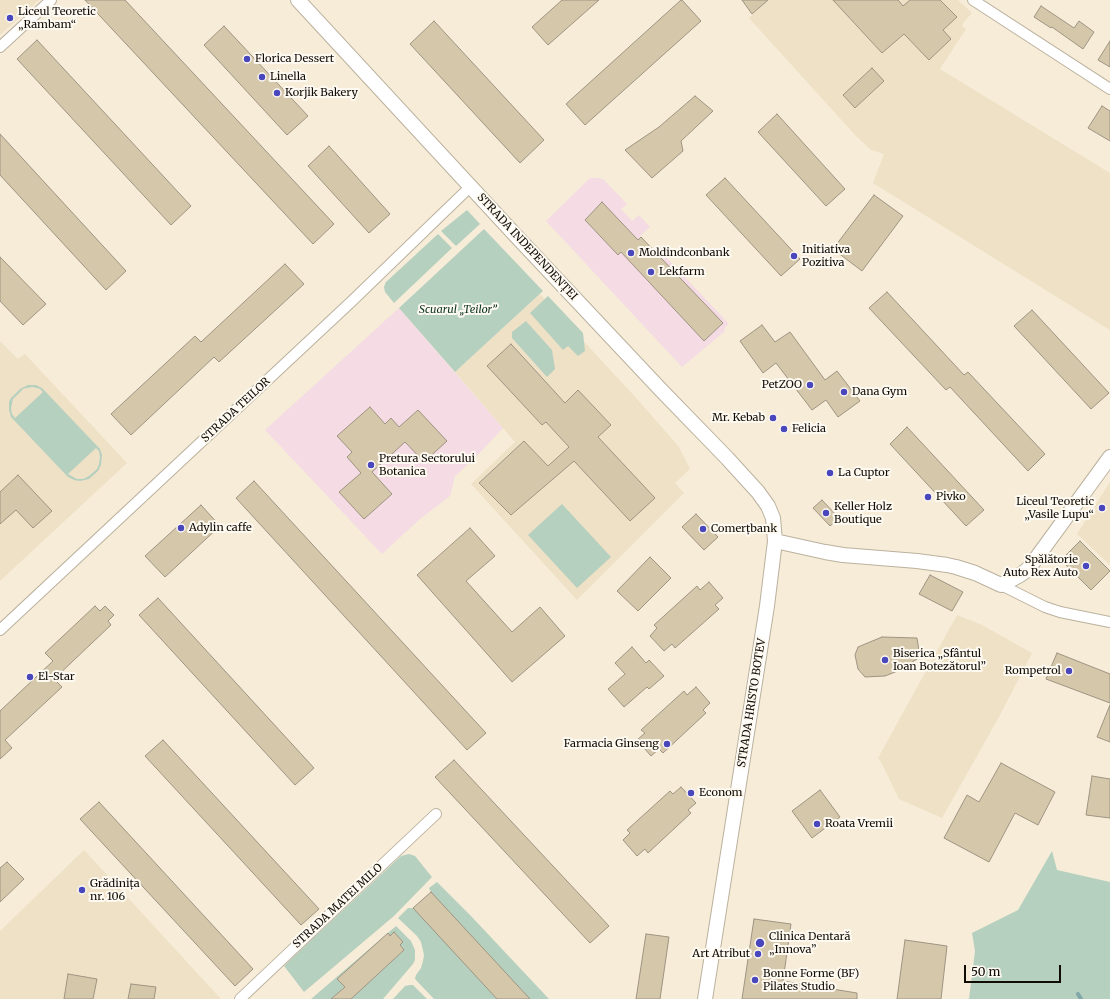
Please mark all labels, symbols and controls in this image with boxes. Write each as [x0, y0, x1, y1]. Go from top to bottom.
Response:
place label: Liceul Teoretic „Rambam“ [18, 5, 96, 31]
marker: Liceul Teoretic „Rambam“ [5, 13, 15, 23]
place label: Florica Dessert [255, 52, 334, 66]
marker: Florica Dessert [242, 54, 252, 64]
place label: Linella [270, 70, 306, 84]
marker: Linella [257, 72, 267, 82]
place label: Korjik Bakery [285, 86, 358, 100]
marker: Korjik Bakery [272, 88, 282, 98]
street label: STRADA INDEPENDENȚEI [474, 191, 580, 303]
place label: Initiativa Pozitiva [802, 243, 850, 269]
place label: Moldindconbank [639, 246, 730, 260]
marker: Moldindconbank [626, 248, 636, 258]
marker: Initiativa Pozitiva [789, 251, 799, 261]
place label: Lekfarm [659, 265, 705, 279]
marker: Lekfarm [646, 267, 656, 277]
park label: Scuarul „Teilor” [419, 303, 497, 317]
street label: STRADA TEILOR [199, 375, 273, 445]
place label: PetZOO [762, 378, 802, 392]
marker: PetZOO [805, 380, 815, 390]
place label: Dana Gym [852, 385, 907, 399]
marker: Dana Gym [839, 387, 849, 397]
place label: Mr. Kebab [712, 411, 765, 425]
marker: Mr. Kebab [768, 413, 778, 423]
place label: Felicia [792, 422, 826, 436]
marker: Felicia [779, 424, 789, 434]
place label: Pretura Sectorului Botanica [379, 452, 475, 478]
marker: Pretura Sectorului Botanica [366, 460, 376, 470]
place label: La Cuptor [838, 466, 890, 480]
marker: La Cuptor [825, 468, 835, 478]
place label: Pivko [936, 490, 966, 504]
marker: Pivko [923, 492, 933, 502]
place label: Liceul Teoretic „Vasile Lupu“ [1016, 495, 1094, 521]
place label: Keller Holz Boutique [834, 500, 892, 526]
marker: Liceul Teoretic „Vasile Lupu“ [1097, 503, 1107, 513]
marker: Keller Holz Boutique [821, 508, 831, 518]
place label: Adylin caffe [189, 521, 252, 535]
place label: Comerțbank [711, 522, 777, 536]
marker: Adylin caffe [176, 523, 186, 533]
marker: Comerțbank [698, 524, 708, 534]
place label: Spălătorie Auto Rex Auto [1003, 553, 1078, 579]
marker: Spălătorie Auto Rex Auto [1081, 561, 1091, 571]
street label: STRADA HRISTO BOTEV [735, 637, 769, 769]
place label: Biserica „Sfântul Ioan Botezătorul” [893, 647, 986, 673]
marker: Biserica „Sfântul Ioan Botezătorul” [880, 655, 890, 665]
place label: Rompetrol [1005, 664, 1061, 678]
marker: Rompetrol [1064, 666, 1074, 676]
place label: El-Star [38, 670, 75, 684]
marker: El-Star [25, 672, 35, 682]
place label: Farmacia Ginseng [564, 737, 659, 751]
marker: Farmacia Ginseng [662, 739, 672, 749]
place label: Econom [699, 786, 743, 800]
marker: Econom [686, 788, 696, 798]
place label: Roata Vremii [825, 817, 893, 831]
marker: Roata Vremii [812, 819, 822, 829]
street label: STRADA MATEI MILO [290, 861, 386, 951]
place label: Grădinița nr. 106 [90, 877, 140, 903]
marker: Grădinița nr. 106 [77, 885, 87, 895]
place label: Clinica Dentară „Innova” [769, 930, 850, 956]
marker: Clinica Dentară „Innova” [754, 937, 766, 949]
place label: Art Atribut [692, 947, 750, 961]
marker: Art Atribut [753, 949, 763, 959]
scale bar [966, 957, 1063, 983]
text: 50 m [971, 964, 1000, 979]
place label: Bonne Forme (BF) Pilates Studio [763, 967, 859, 993]
marker: Bonne Forme (BF) Pilates Studio [750, 975, 760, 985]

